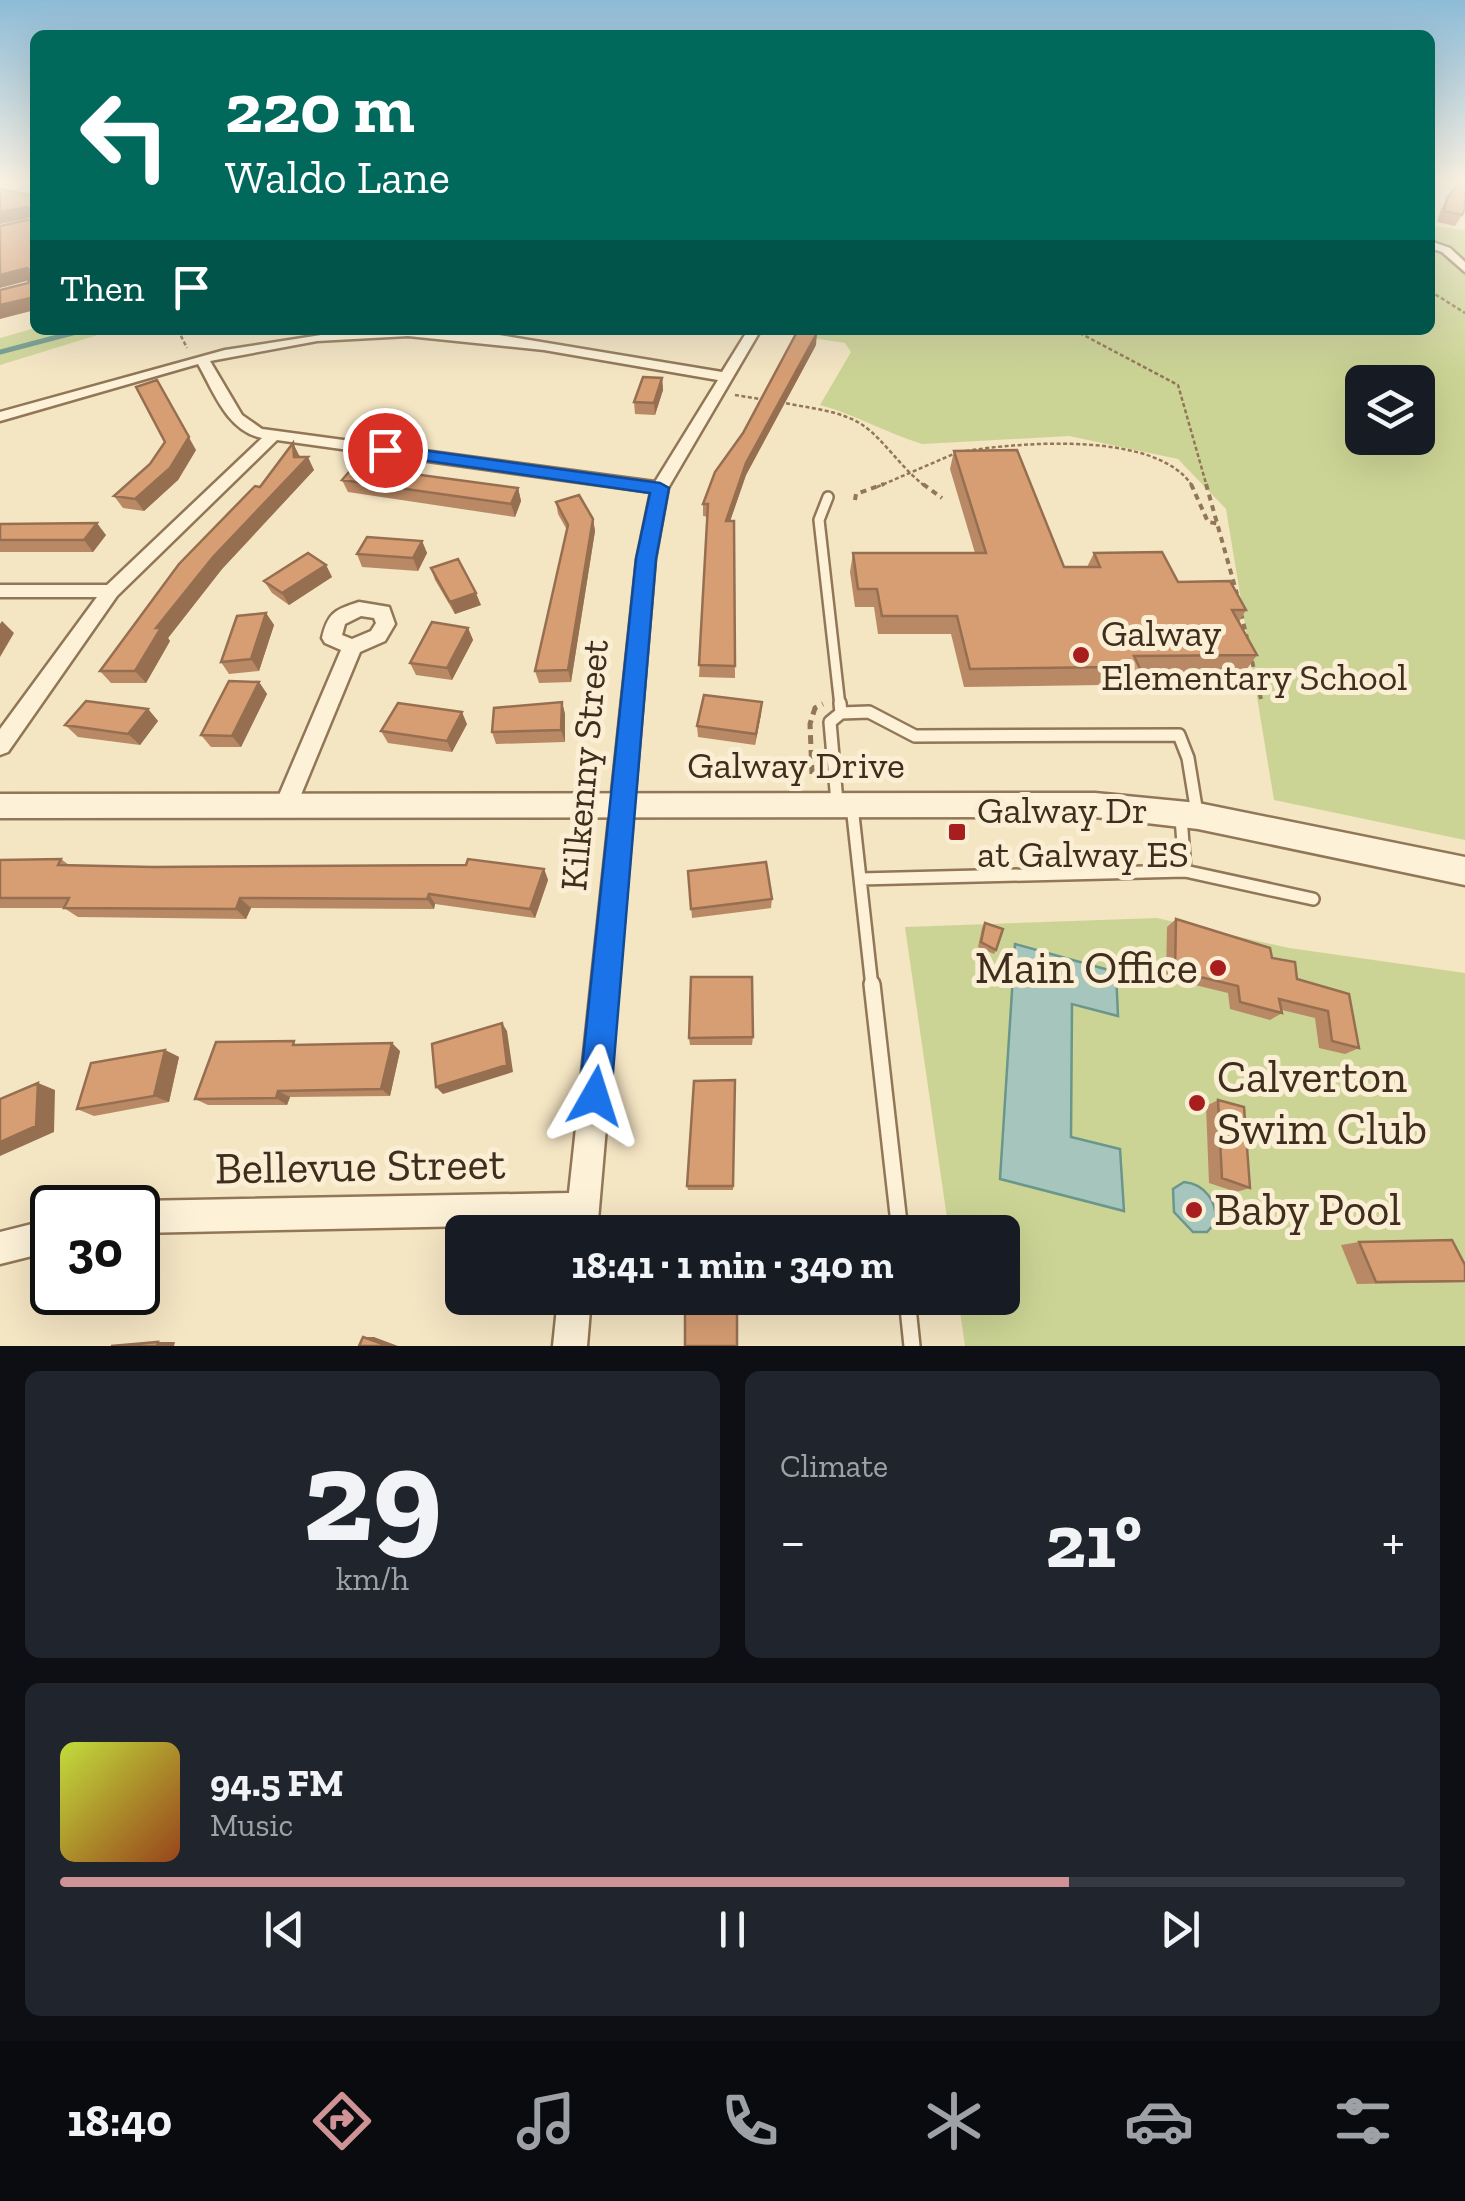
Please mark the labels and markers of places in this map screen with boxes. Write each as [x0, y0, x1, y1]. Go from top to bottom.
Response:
pin [343, 408, 428, 493]
place label: Galway Elementary School [1101, 610, 1407, 700]
marker: Galway Elementary School [1070, 644, 1092, 666]
place label: Galway Dr at Galway ES [977, 787, 1189, 877]
marker: Galway Dr at Galway ES [946, 821, 968, 843]
place label: Main Office [975, 941, 1198, 995]
marker: Main Office [1207, 957, 1229, 979]
place label: Calverton Swim Club [1217, 1050, 1427, 1156]
marker: Calverton Swim Club [1186, 1092, 1208, 1114]
place label: Baby Pool [1214, 1183, 1401, 1237]
marker: Baby Pool [1183, 1199, 1205, 1221]

